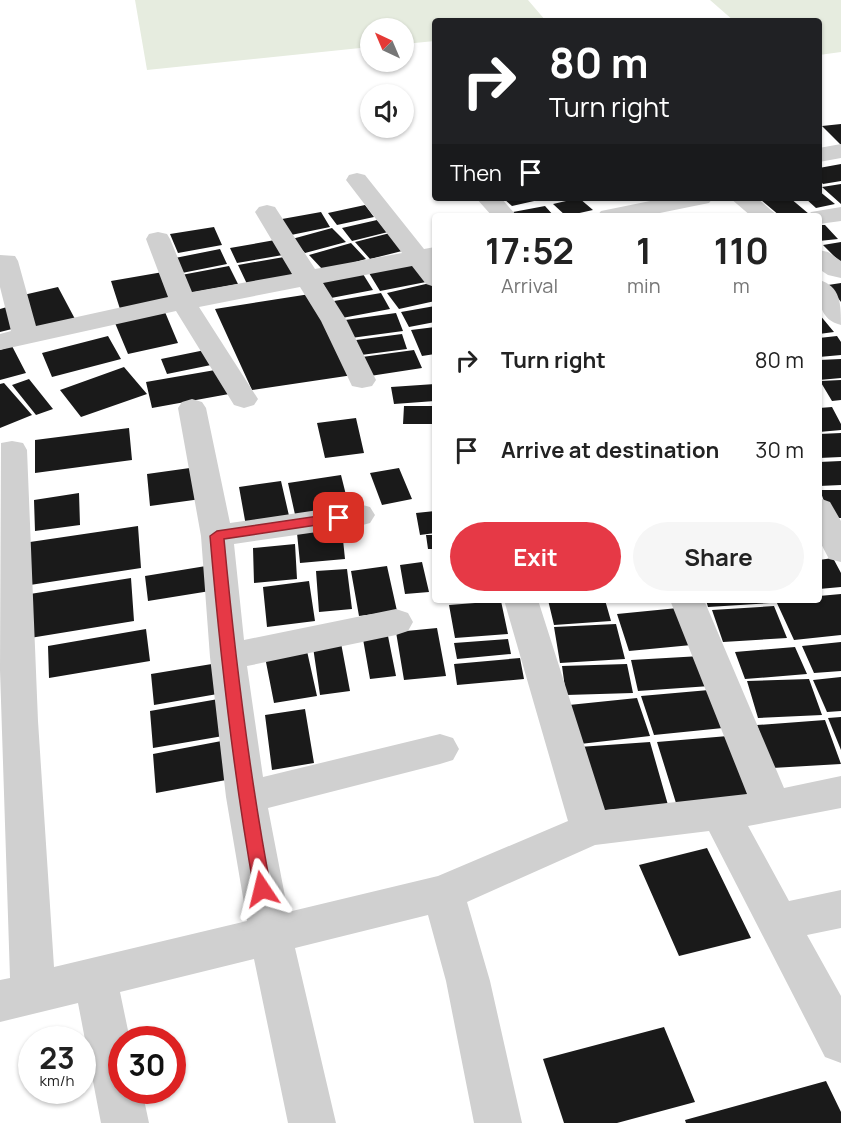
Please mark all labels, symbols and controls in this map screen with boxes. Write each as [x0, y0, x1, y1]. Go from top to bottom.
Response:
north arrow [360, 18, 414, 72]
map controls [360, 18, 414, 138]
text: 80 m [549, 33, 649, 91]
icon: right [450, 42, 528, 120]
button: sound [360, 84, 414, 138]
text: Turn right [549, 88, 670, 125]
icon: arrive [514, 156, 547, 189]
text: Then [450, 158, 502, 188]
text: 17:52 [485, 226, 574, 275]
text: 1 [636, 226, 652, 275]
text: 110 [714, 226, 769, 275]
text: Arrival [501, 272, 558, 299]
text: min [627, 272, 661, 299]
text: m [733, 272, 750, 299]
icon: right [450, 344, 483, 377]
text: Turn right [501, 345, 606, 375]
text: 80 m [755, 345, 804, 375]
icon: arrive [450, 434, 483, 467]
text: Arrive at destination [501, 435, 719, 465]
text: 30 m [755, 435, 804, 465]
pin [313, 492, 364, 543]
icon: arrive [322, 501, 355, 534]
button: Exit [450, 522, 621, 591]
button: Share [633, 522, 804, 591]
position arrow [230, 857, 294, 921]
speed limit sign: 30 [108, 1026, 186, 1104]
text: 23 [39, 1037, 75, 1078]
text: km/h [40, 1070, 74, 1091]

